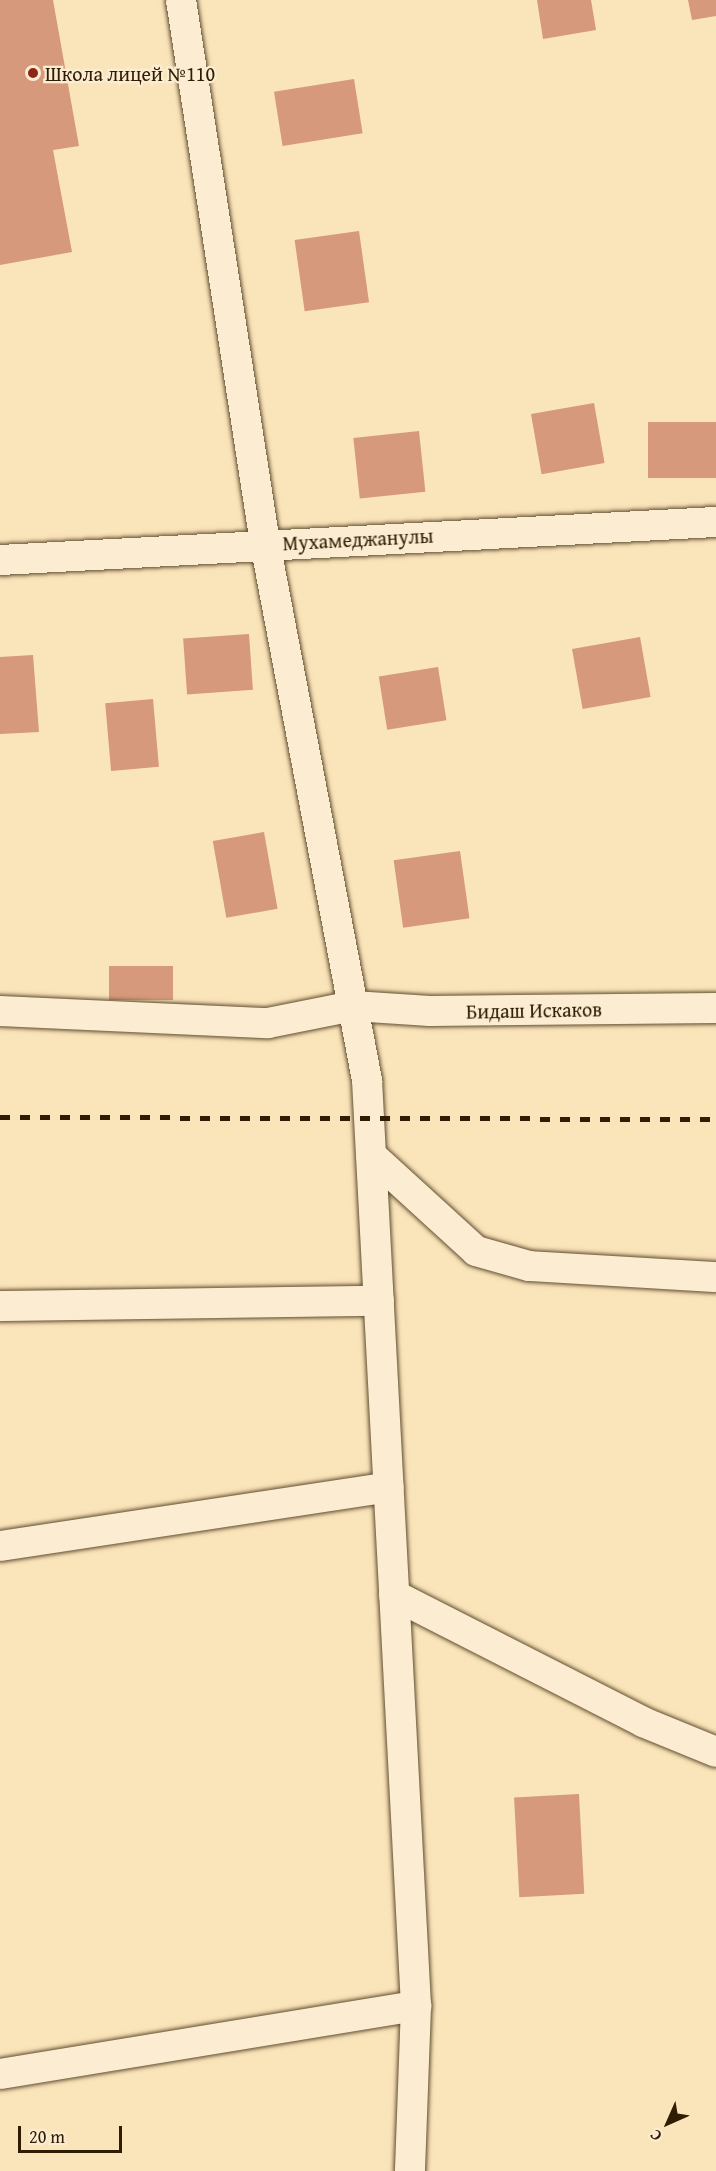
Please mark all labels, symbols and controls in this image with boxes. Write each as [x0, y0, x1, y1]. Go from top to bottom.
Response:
place label: Школа лицей №110 [45, 61, 215, 85]
marker: Школа лицей №110 [26, 66, 40, 80]
street label: Мухамеджанулы [282, 523, 434, 555]
street label: Бидаш Искаков [466, 997, 602, 1023]
north arrow [638, 2093, 698, 2153]
scale bar [21, 2114, 124, 2152]
text: 20 m [29, 2123, 65, 2150]
text: С [644, 2124, 667, 2147]

